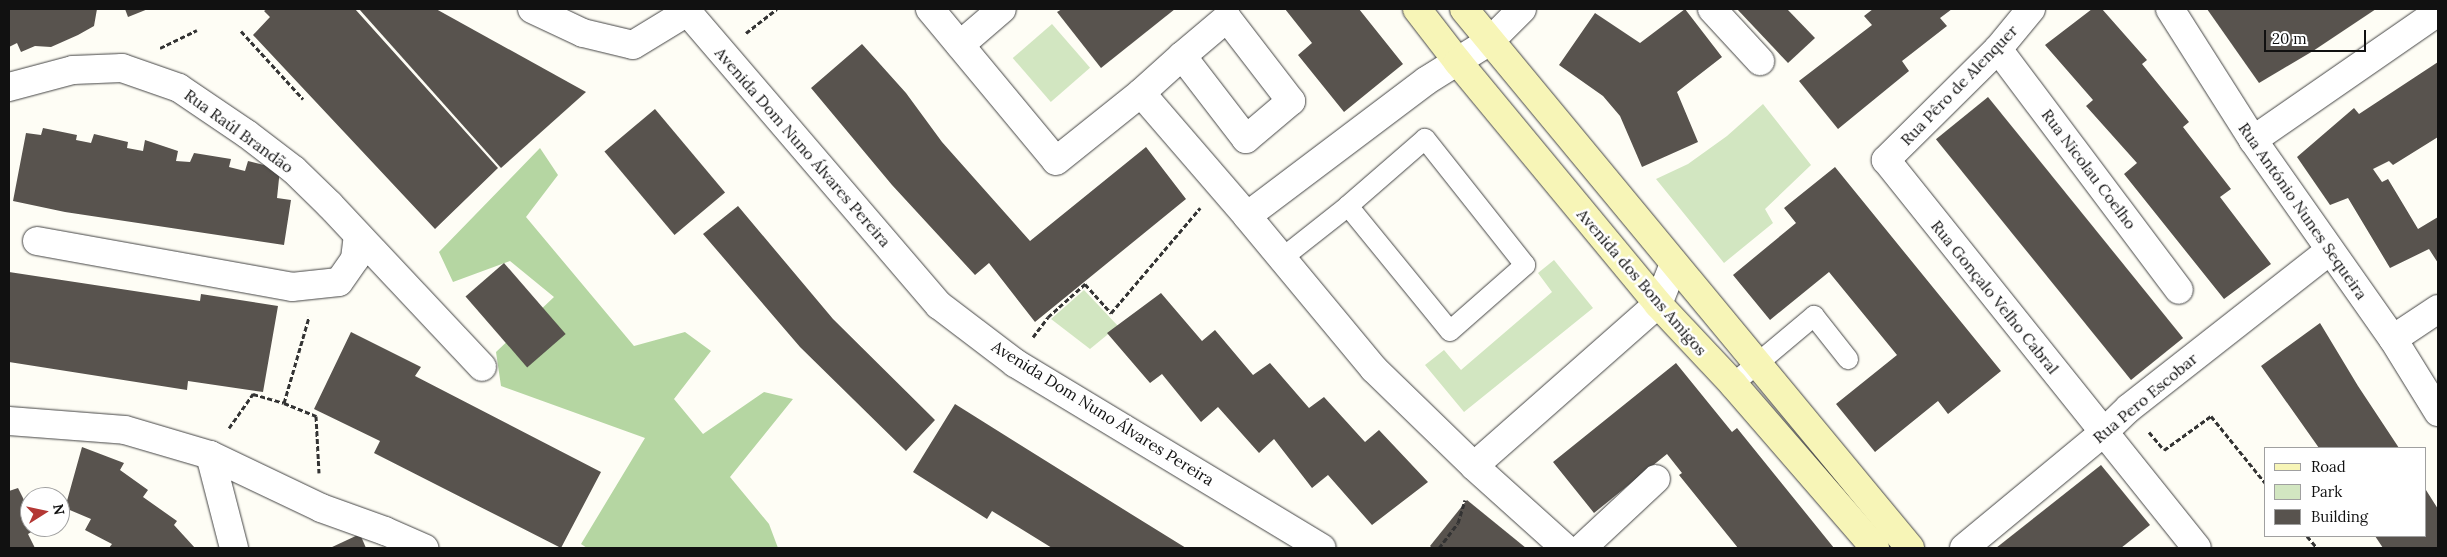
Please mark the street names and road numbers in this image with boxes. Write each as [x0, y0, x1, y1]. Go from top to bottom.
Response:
street label: Rua Pêro de Alenquer [1896, 21, 2022, 149]
street label: Avenida Dom Nuno Álvares Pereira [711, 43, 895, 251]
street label: Rua Raúl Brandão [181, 85, 297, 177]
street label: Rua Nicolau Coelho [2038, 105, 2140, 233]
street label: Rua António Nunes Sequeira [2235, 119, 2371, 303]
street label: Avenida dos Bons Amigos [1573, 205, 1711, 359]
street label: Rua Gonçalo Velho Cabral [1927, 216, 2063, 378]
street label: Avenida Dom Nuno Álvares Pereira [988, 336, 1218, 490]
street label: Rua Pero Escobar [2089, 349, 2201, 447]

